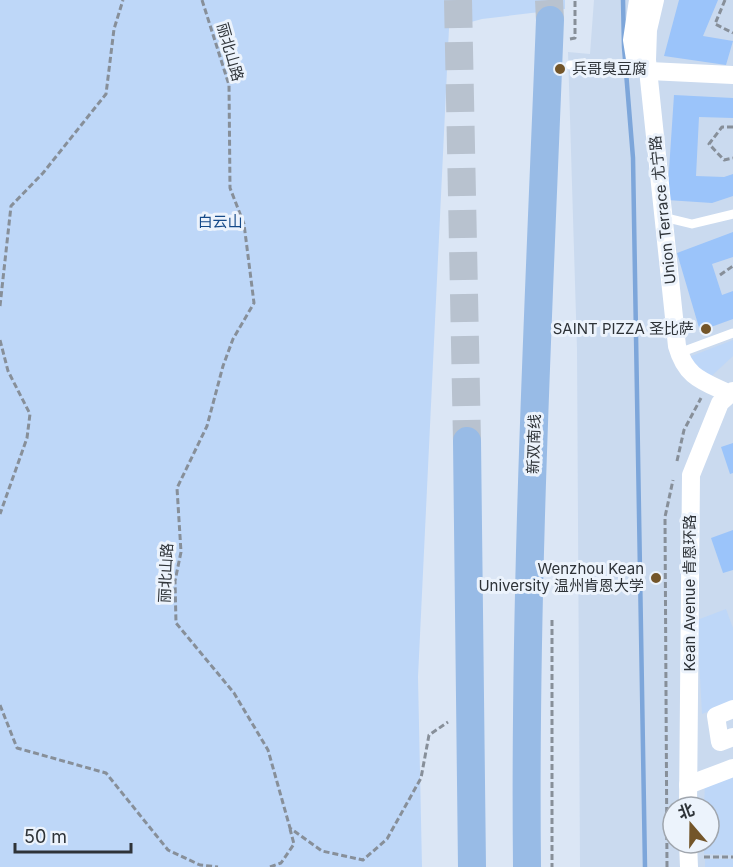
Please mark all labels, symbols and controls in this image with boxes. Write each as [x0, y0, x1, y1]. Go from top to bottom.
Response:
street label: 丽北山路 [213, 20, 248, 83]
place label: 兵哥臭豆腐 [572, 59, 647, 78]
marker: 兵哥臭豆腐 [553, 62, 567, 76]
street label: Union Terrace 尤宁路 [645, 135, 680, 285]
park label: 白云山 [197, 212, 243, 231]
place label: SAINT PIZZA 圣比萨 [553, 319, 694, 338]
marker: SAINT PIZZA 圣比萨 [699, 322, 713, 336]
street label: 新双南线 [523, 414, 544, 474]
street label: Kean Avenue 肯恩环路 [680, 515, 699, 671]
street label: 丽北山路 [154, 543, 177, 603]
place label: Wenzhou Kean University 温州肯恩大学 [478, 559, 644, 595]
marker: Wenzhou Kean University 温州肯恩大学 [649, 571, 663, 585]
north arrow [661, 795, 721, 855]
text: 北 [675, 799, 697, 823]
scale bar [15, 816, 130, 854]
text: 50 m [24, 826, 67, 847]

